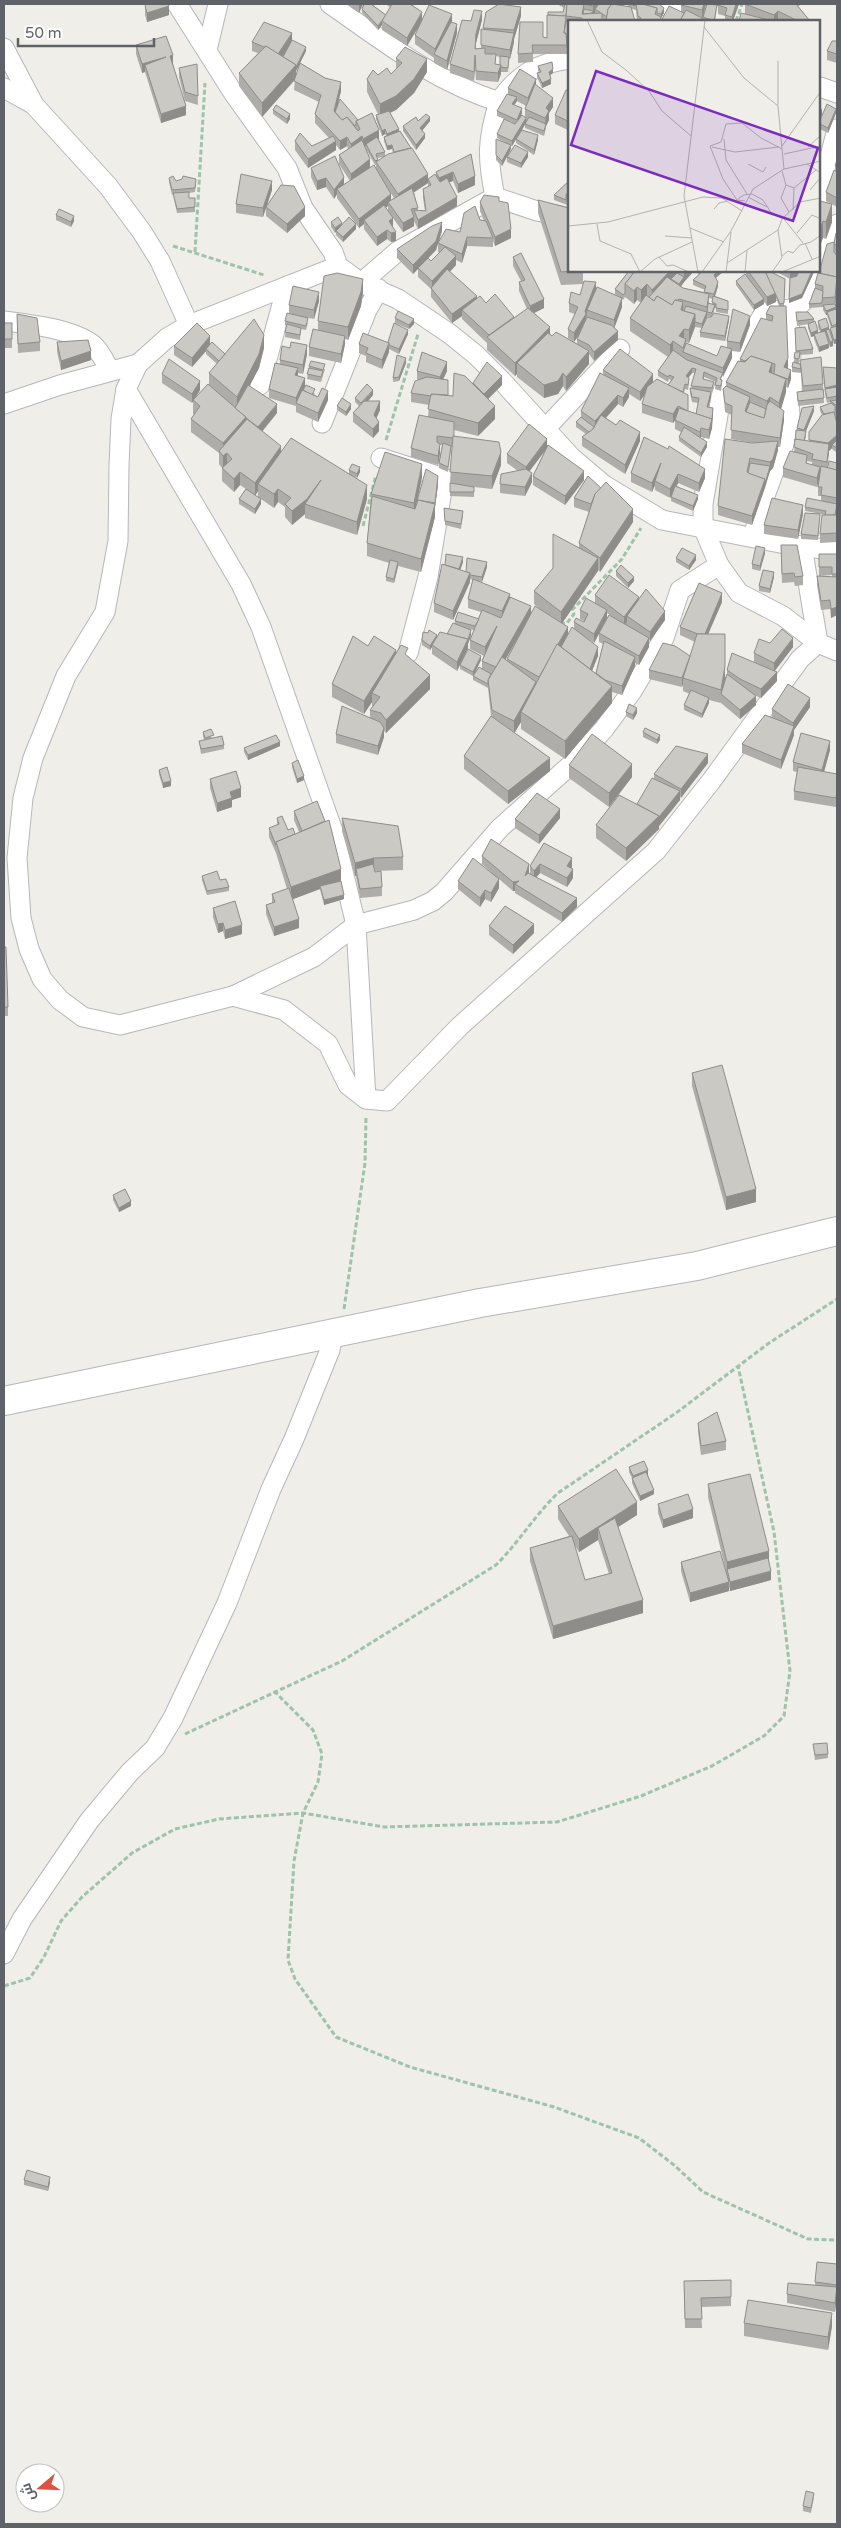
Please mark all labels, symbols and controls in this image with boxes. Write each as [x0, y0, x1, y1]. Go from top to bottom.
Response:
scale bar [18, 15, 154, 47]
inset map [568, 20, 821, 272]
text: 50 m [25, 24, 62, 42]
north arrow [15, 2463, 65, 2513]
text: ش [17, 2481, 39, 2503]

